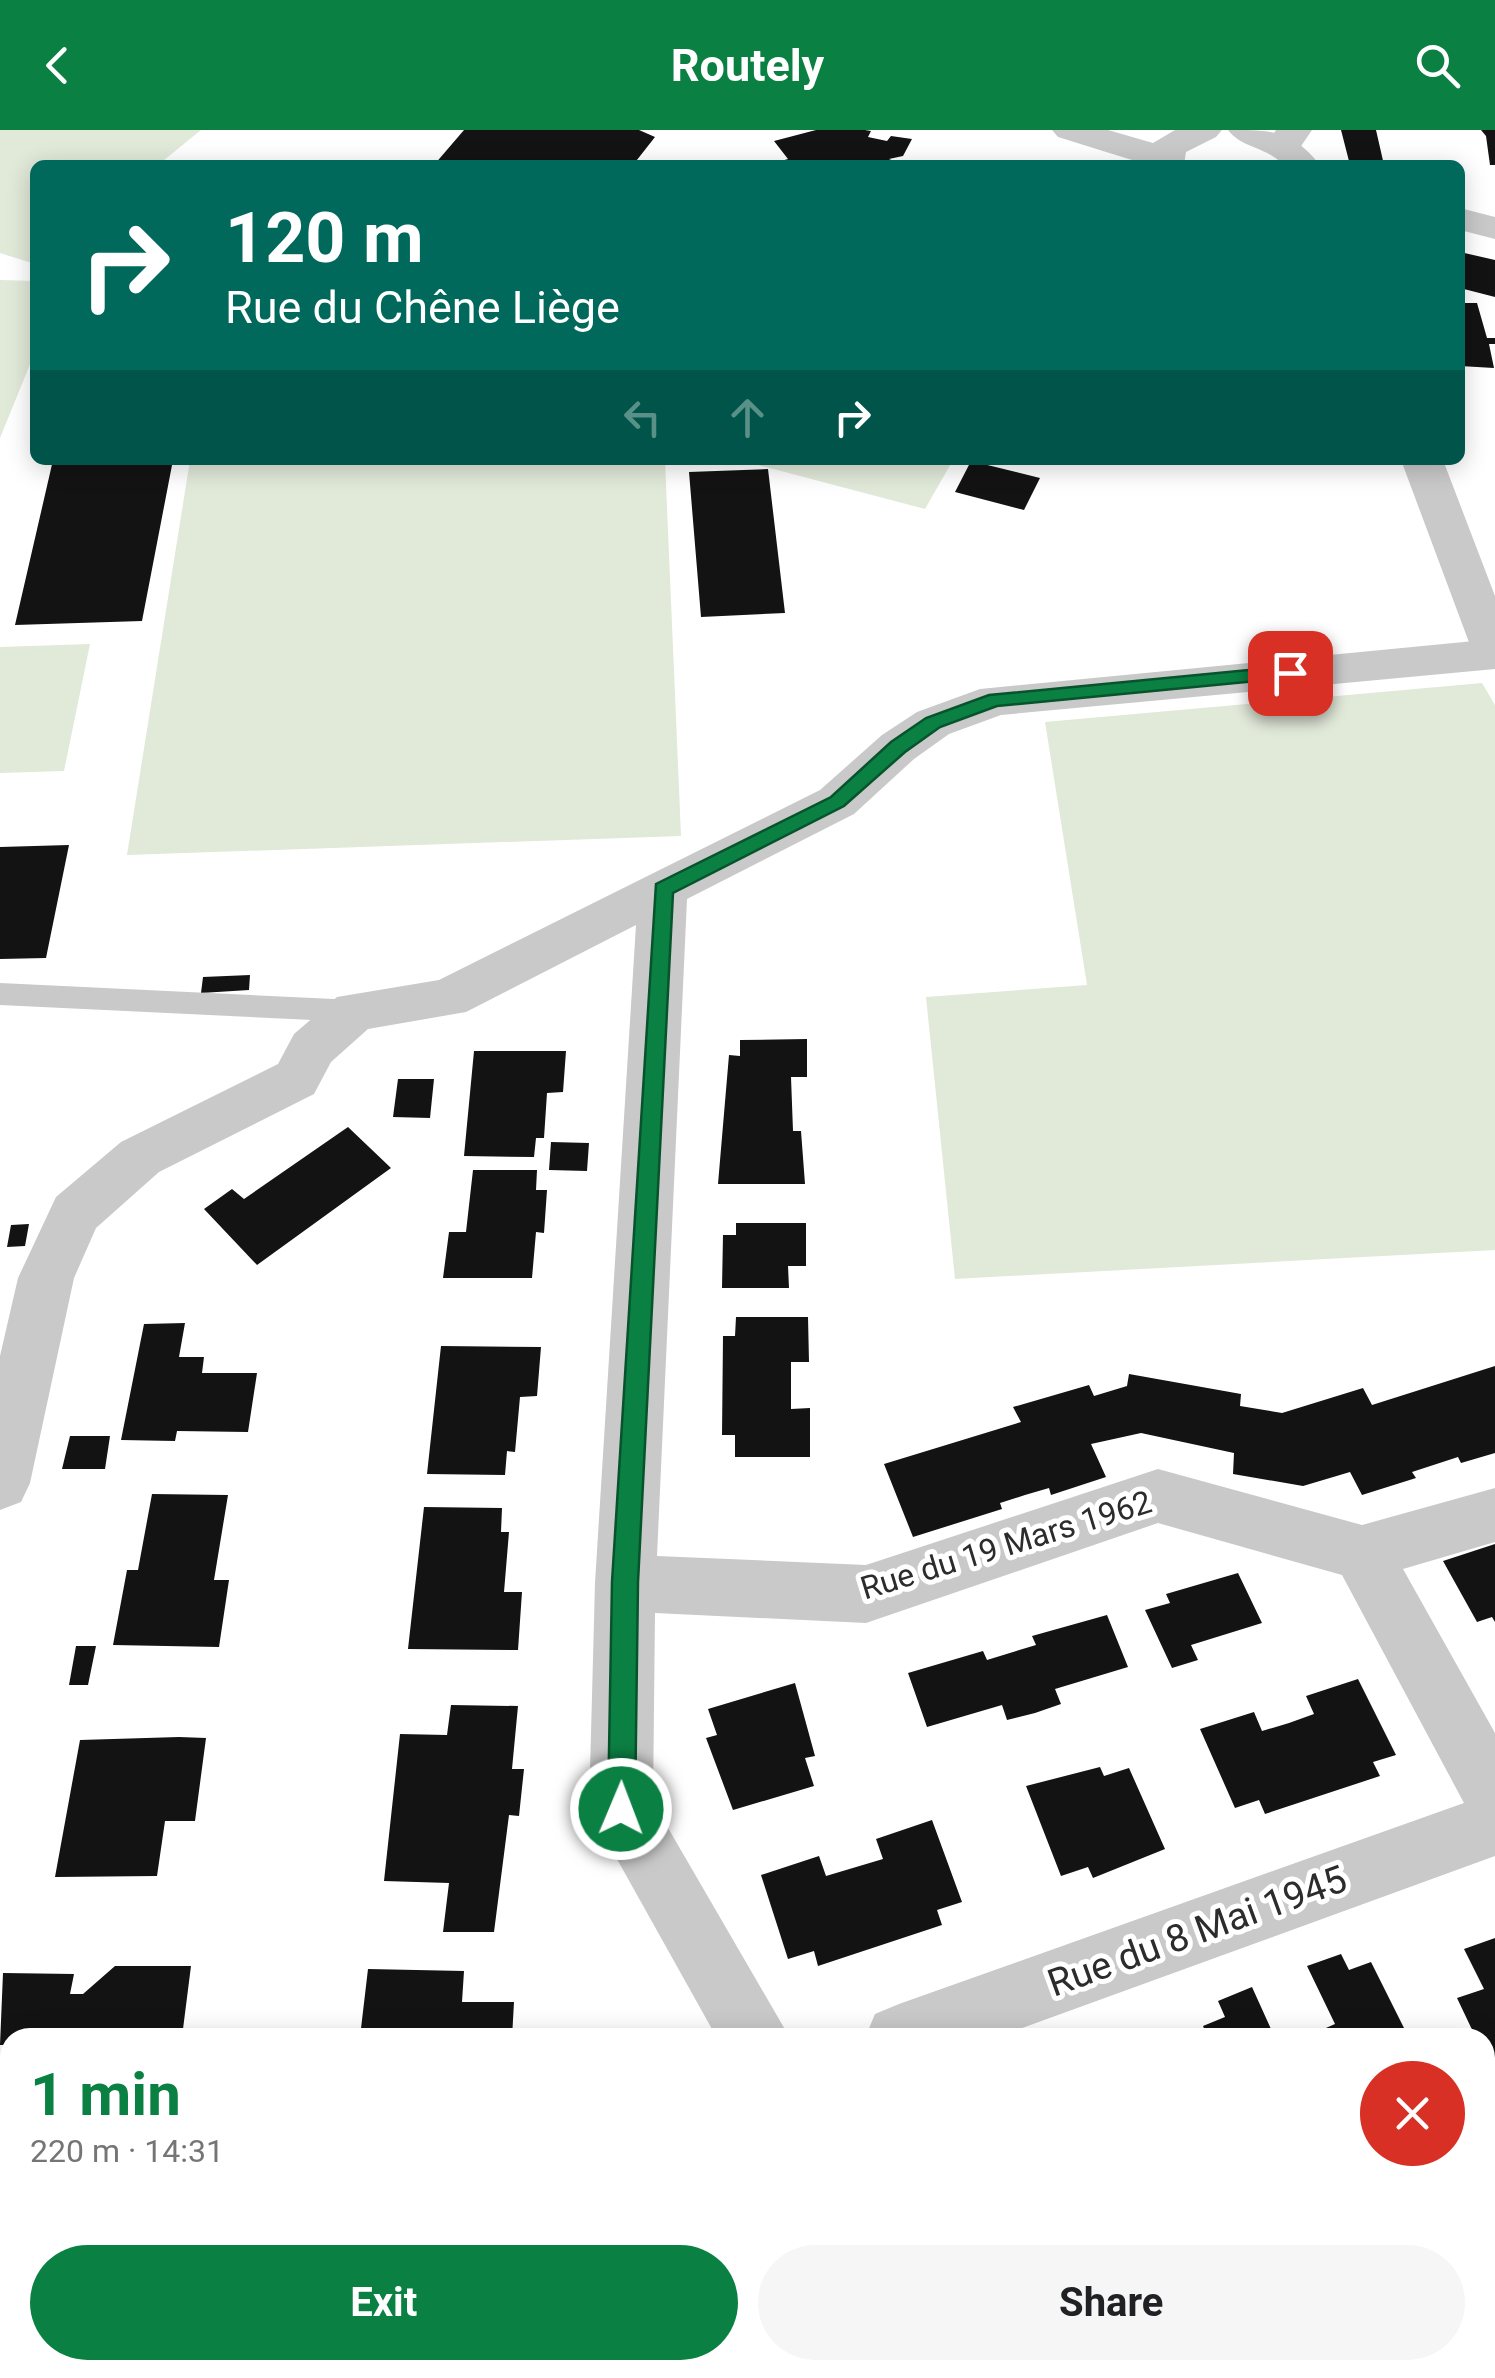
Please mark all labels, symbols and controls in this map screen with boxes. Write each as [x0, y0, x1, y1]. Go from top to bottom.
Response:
icon: back [30, 38, 85, 93]
icon: search [1410, 38, 1465, 93]
text: Routely [671, 39, 824, 92]
text: 120 m [225, 197, 424, 279]
icon: right [60, 200, 190, 330]
text: Rue du Chêne Liège [225, 281, 620, 334]
icon: left [615, 390, 670, 445]
icon: ahead [720, 390, 775, 445]
icon: right [825, 390, 880, 445]
pin [1248, 631, 1333, 716]
icon: arrive [1263, 646, 1318, 701]
street label: Rue du 19 Mars 1962 [856, 1483, 1156, 1607]
position arrow [569, 1757, 673, 1861]
street label: Rue du 8 Mai 1945 [1042, 1857, 1352, 2005]
text: 1 min [30, 2059, 181, 2130]
button: close [1360, 2061, 1465, 2166]
text: 220 m · 14:31 [30, 2132, 224, 2170]
button: Exit [30, 2245, 738, 2360]
button: Share [758, 2245, 1465, 2360]

